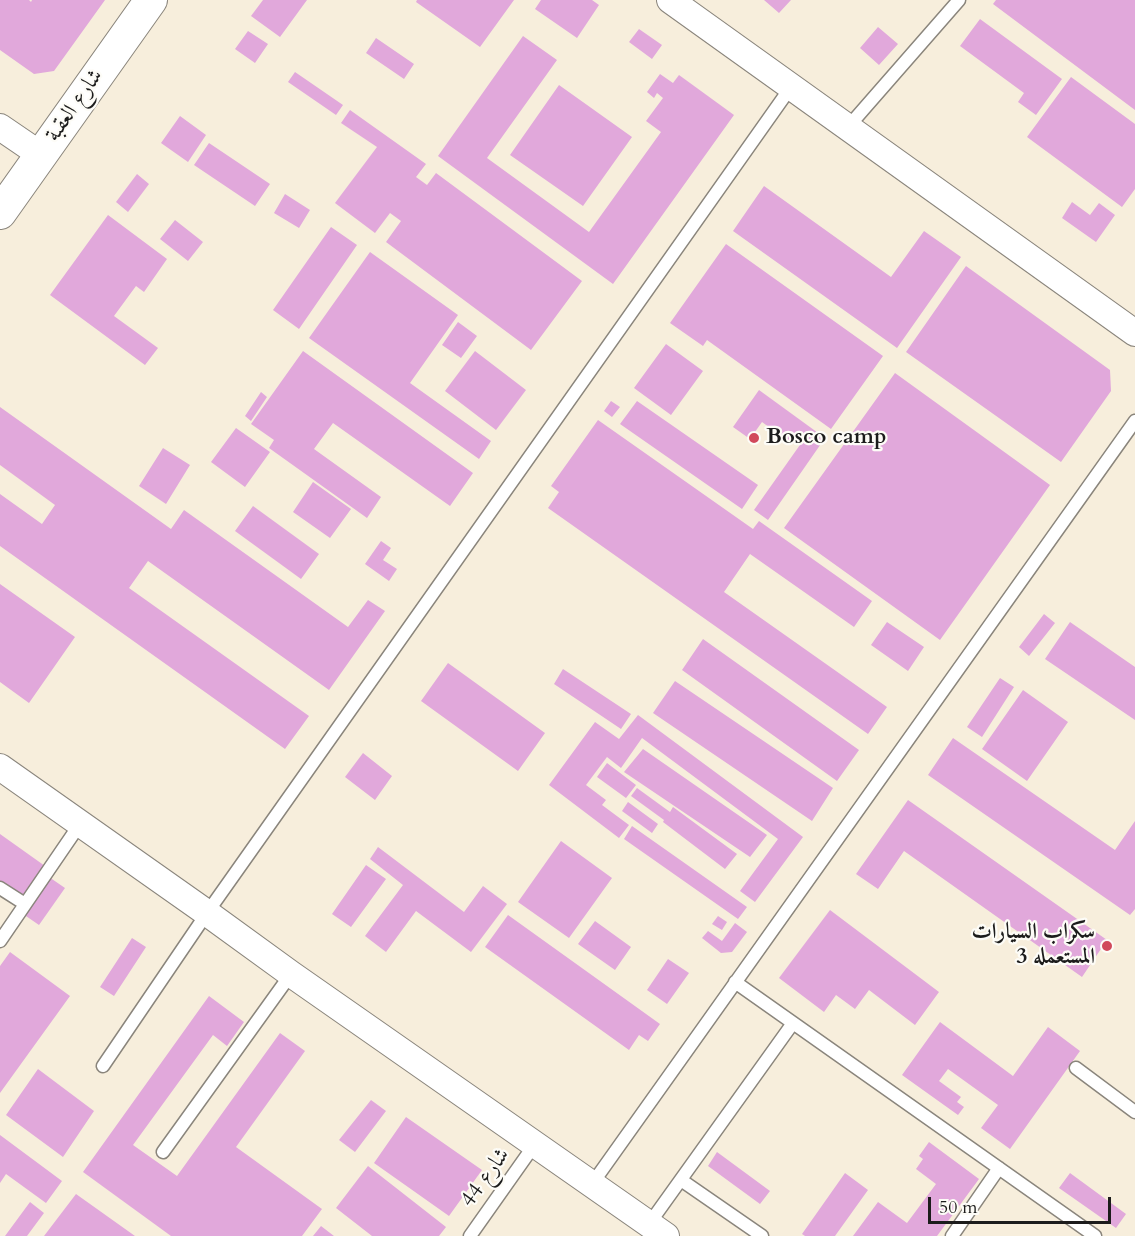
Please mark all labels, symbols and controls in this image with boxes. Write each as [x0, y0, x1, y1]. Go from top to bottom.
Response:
street label: شارع العقبة [40, 65, 110, 147]
place label: Bosco camp [766, 425, 887, 451]
marker: Bosco camp [747, 431, 761, 445]
place label: سكراب السيارات المستعمله 3 [971, 920, 1095, 972]
marker: سكراب السيارات المستعمله 3 [1100, 939, 1114, 953]
street label: شارع 44 [456, 1143, 516, 1213]
scale bar [931, 1185, 1114, 1223]
text: 50 m [939, 1195, 978, 1220]

